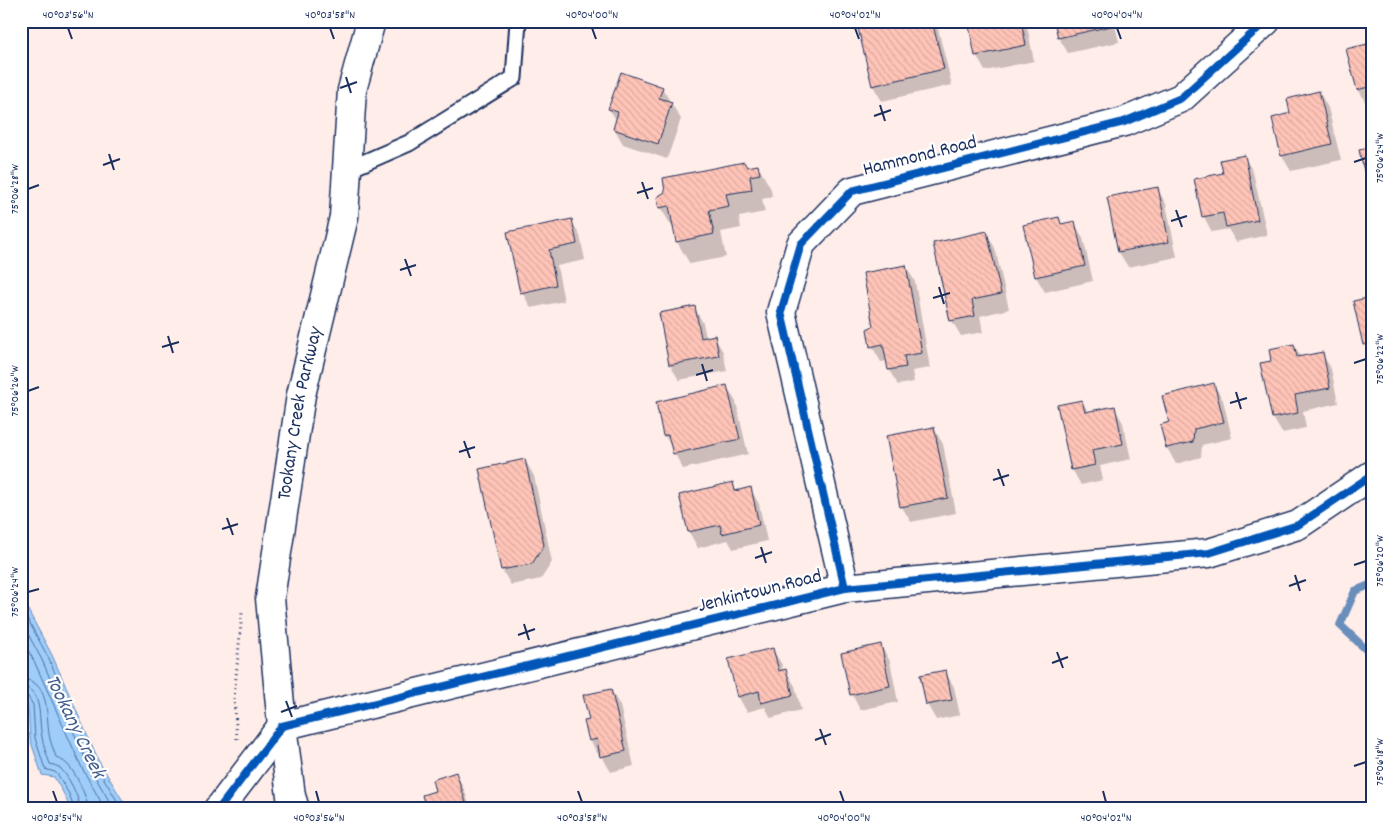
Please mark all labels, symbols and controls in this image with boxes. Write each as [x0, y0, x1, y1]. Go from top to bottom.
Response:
text: 40°03'56"N [42, 7, 94, 24]
text: 40°03'58"N [305, 7, 355, 24]
text: 40°04'00"N [566, 7, 618, 24]
text: 40°04'02"N [829, 7, 881, 24]
text: 40°04'04"N [1092, 7, 1143, 24]
street label: Hammond Road [860, 129, 980, 185]
text: 75°06'24"W [1372, 133, 1389, 183]
text: 75°06'28"W [7, 164, 24, 214]
street label: Tookany Creek Parkway [271, 323, 331, 502]
text: 75°06'22"W [1372, 334, 1389, 384]
text: 75°06'26"W [7, 365, 24, 417]
text: 75°06'20"W [1372, 535, 1389, 587]
street label: Jenkintown Road [695, 563, 825, 621]
text: 75°06'24"W [7, 567, 24, 617]
water label: Tookany Creek [36, 670, 113, 786]
text: 75°06'18"W [1372, 738, 1389, 786]
text: 40°03'54"N [32, 810, 82, 827]
text: 40°03'56"N [293, 810, 345, 827]
text: 40°03'58"N [557, 810, 607, 827]
text: 40°04'00"N [818, 810, 870, 827]
text: 40°04'02"N [1080, 810, 1132, 827]

